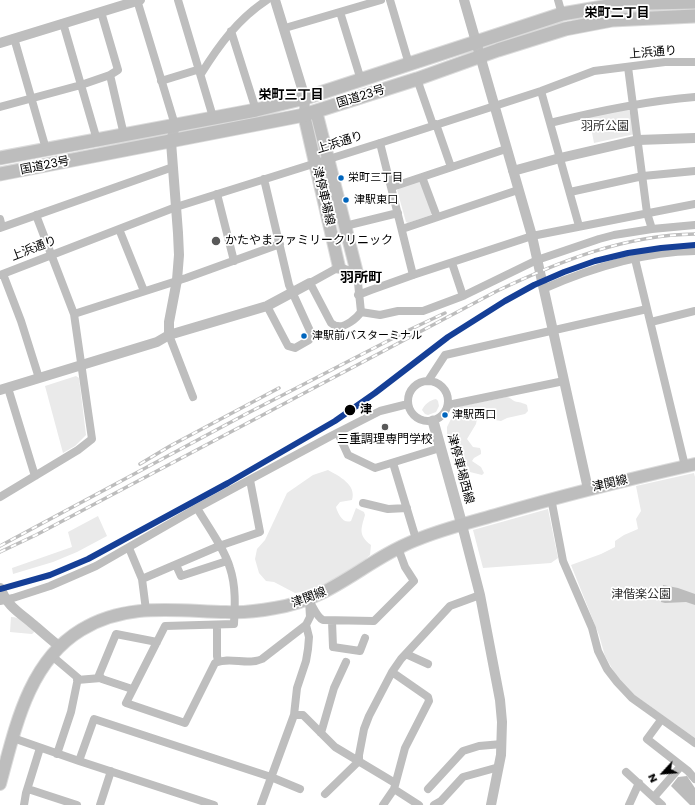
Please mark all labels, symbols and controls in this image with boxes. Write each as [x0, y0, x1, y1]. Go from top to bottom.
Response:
district label: 栄町二丁目 [585, 6, 649, 22]
street label: 上浜通り [628, 44, 678, 62]
street label: 国道23号 [335, 83, 387, 111]
district label: 栄町三丁目 [259, 88, 323, 104]
park label: 羽所公園 [581, 120, 629, 134]
street label: 上浜通り [315, 129, 365, 157]
street label: 国道23号 [19, 154, 71, 178]
street label: 津停車場線 [309, 165, 337, 227]
place label: 栄町三丁目 [348, 171, 403, 185]
marker: 栄町三丁目 [336, 173, 346, 183]
place label: 津駅東口 [354, 193, 398, 207]
marker: 津駅東口 [341, 195, 351, 205]
street label: 上浜通り [9, 234, 59, 264]
place label: かたやまファミリークリニック [225, 234, 393, 248]
marker: かたやまファミリークリニック [210, 235, 222, 247]
district label: 羽所町 [340, 270, 382, 286]
place label: 津駅前バスターミナル [312, 329, 422, 343]
marker: 津駅前バスターミナル [299, 331, 309, 341]
marker: 津 [343, 403, 357, 417]
place label: 津 [360, 403, 372, 417]
place label: 津駅西口 [452, 408, 496, 422]
marker: 津駅西口 [440, 410, 450, 420]
marker: 三重調理専門学校 [380, 422, 390, 432]
street label: 津停車場西線 [444, 432, 476, 506]
place label: 三重調理専門学校 [337, 433, 433, 447]
street label: 津関線 [591, 473, 629, 495]
street label: 津関線 [290, 585, 328, 611]
park label: 津偕楽公園 [611, 588, 671, 602]
north arrow [643, 753, 683, 793]
text: N [643, 771, 661, 785]

